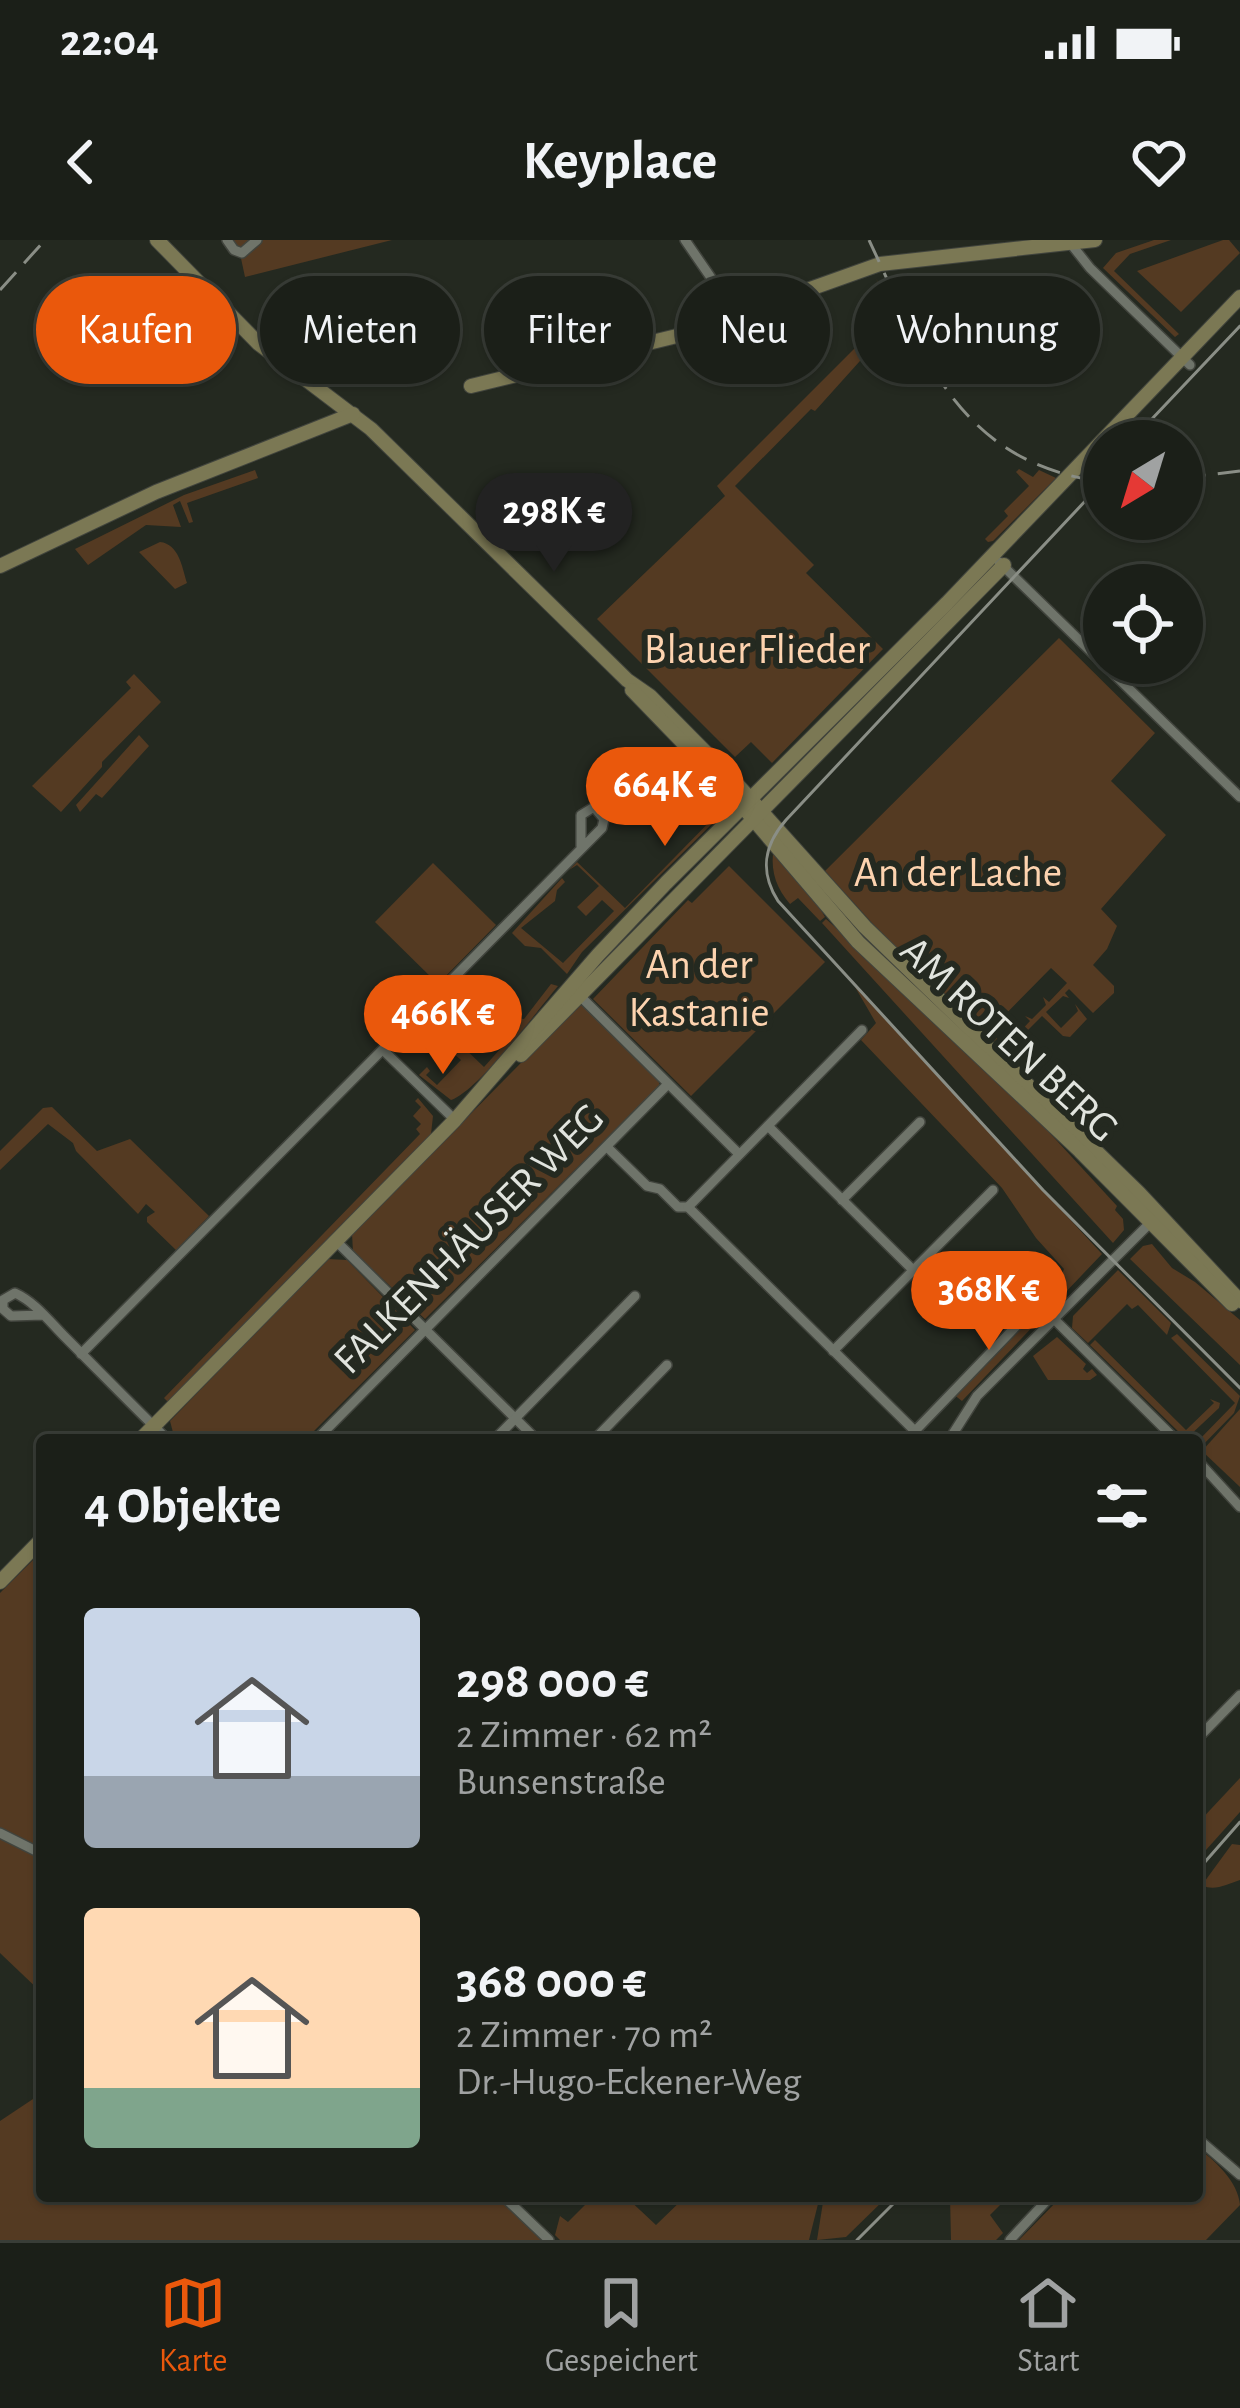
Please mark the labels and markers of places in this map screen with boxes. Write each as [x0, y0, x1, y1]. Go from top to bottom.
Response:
pin: 298K € [456, 473, 652, 575]
pin: 664K € [567, 747, 763, 849]
pin: 466K € [345, 975, 541, 1077]
pin: 368K € [891, 1251, 1087, 1353]

